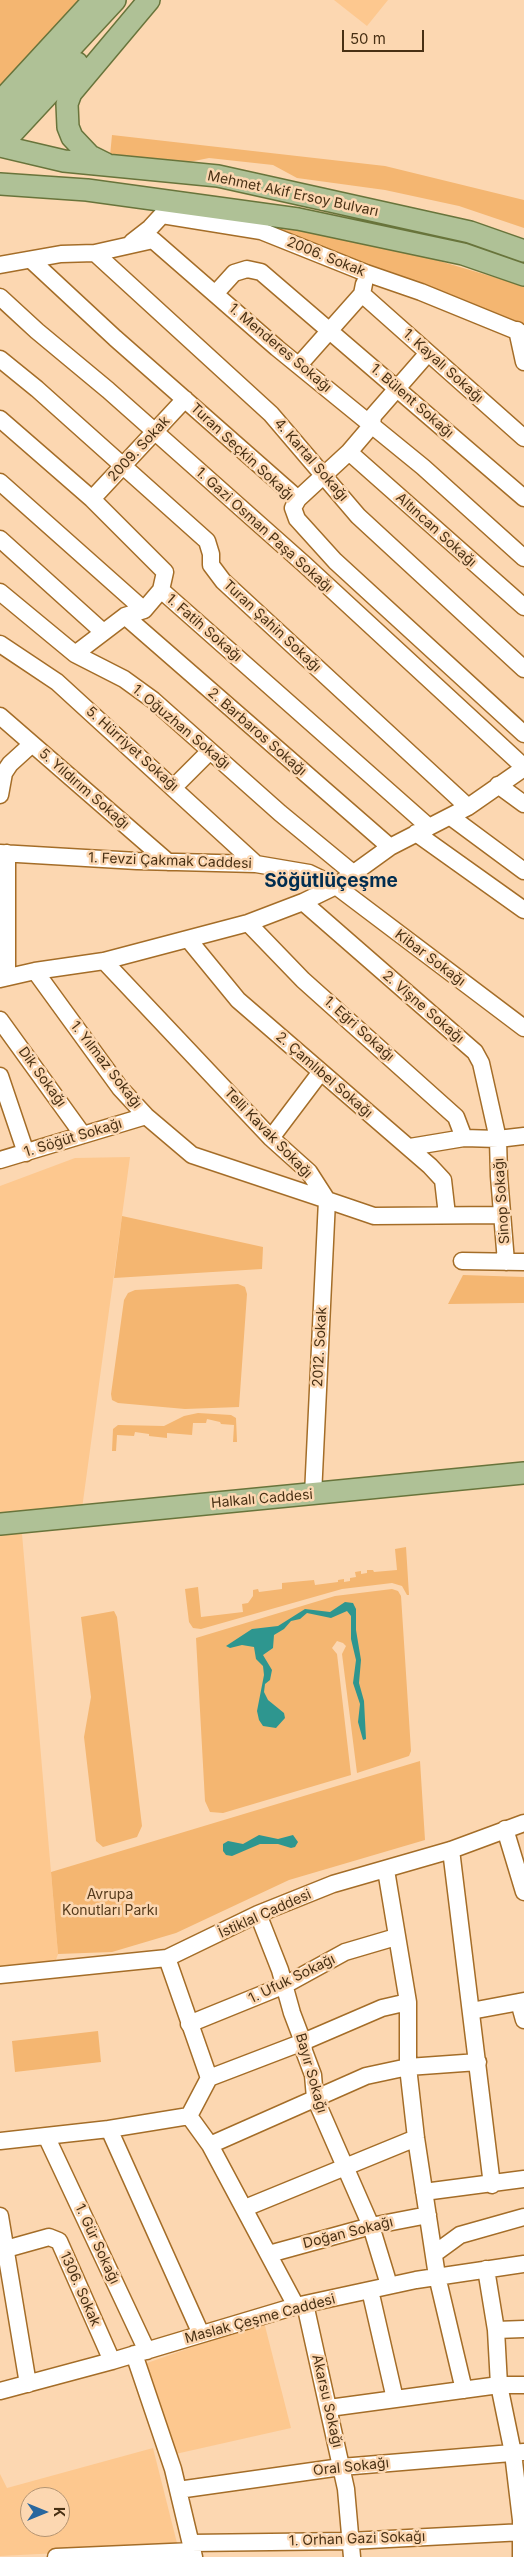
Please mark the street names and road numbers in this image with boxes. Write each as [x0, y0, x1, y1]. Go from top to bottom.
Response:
street label: Mehmet Akif Ersoy Bulvarı [206, 168, 380, 220]
street label: 2006. Sokak [284, 234, 368, 280]
street label: 1. Menderes Sokağı [225, 300, 335, 396]
street label: 1. Kayalı Sokağı [399, 326, 487, 406]
street label: 1. Bülent Sokağı [367, 360, 457, 442]
street label: Turan Seçkin Sokağı [187, 400, 297, 504]
street label: 2009. Sokak [105, 413, 173, 485]
street label: 4. Kartal Sokağı [271, 415, 351, 505]
street label: 1. Gazi Osman Paşa Sokağı [192, 464, 336, 596]
street label: Altıncan Sokağı [392, 489, 480, 571]
street label: Turan Şahin Sokağı [220, 576, 324, 676]
street label: 1. Fatih Sokağı [163, 591, 245, 665]
street label: 1. Oğuzhan Sokağı [129, 681, 233, 773]
street label: 2. Barbaros Sokağı [204, 685, 310, 779]
street label: 5. Hürriyet Sokağı [82, 703, 182, 795]
street label: 5. Yıldırım Sokağı [35, 745, 133, 833]
street label: 1. Fevzi Çakmak Caddesi [88, 850, 252, 872]
street label: Kibar Sokağı [392, 926, 468, 990]
street label: 2. Vişne Sokağı [379, 967, 467, 1047]
street label: 1. Eğri Sokağı [321, 993, 397, 1065]
street label: 1. Yılmaz Sokağı [67, 1018, 145, 1112]
street label: 2. Çamlıbel Sokağı [272, 1028, 376, 1122]
street label: Dik Sokağı [15, 1044, 69, 1110]
street label: Telli Kavak Sokağı [220, 1084, 316, 1182]
street label: 1. Söğüt Sokağı [22, 1115, 124, 1161]
street label: Sinop Sokağı [491, 1157, 513, 1245]
street label: 2012. Sokak [310, 1307, 330, 1387]
street label: Halkalı Caddesi [210, 1486, 314, 1512]
street label: İstiklal Caddesi [216, 1886, 314, 1942]
street label: 1. Ufuk Sokağı [246, 1951, 338, 2007]
street label: Bayır Sokağı [292, 2031, 330, 2115]
street label: 1. Gür Sokağı [71, 2201, 123, 2287]
street label: Doğan Sokağı [301, 2214, 395, 2252]
street label: 1306. Sokak [56, 2249, 104, 2329]
street label: Maslak Çeşme Caddesi [183, 2291, 337, 2347]
street label: Akarsu Sokağı [308, 2353, 346, 2449]
street label: Oral Sokağı [312, 2455, 390, 2479]
street label: 1. Orhan Gazi Sokağı [289, 2528, 425, 2550]

